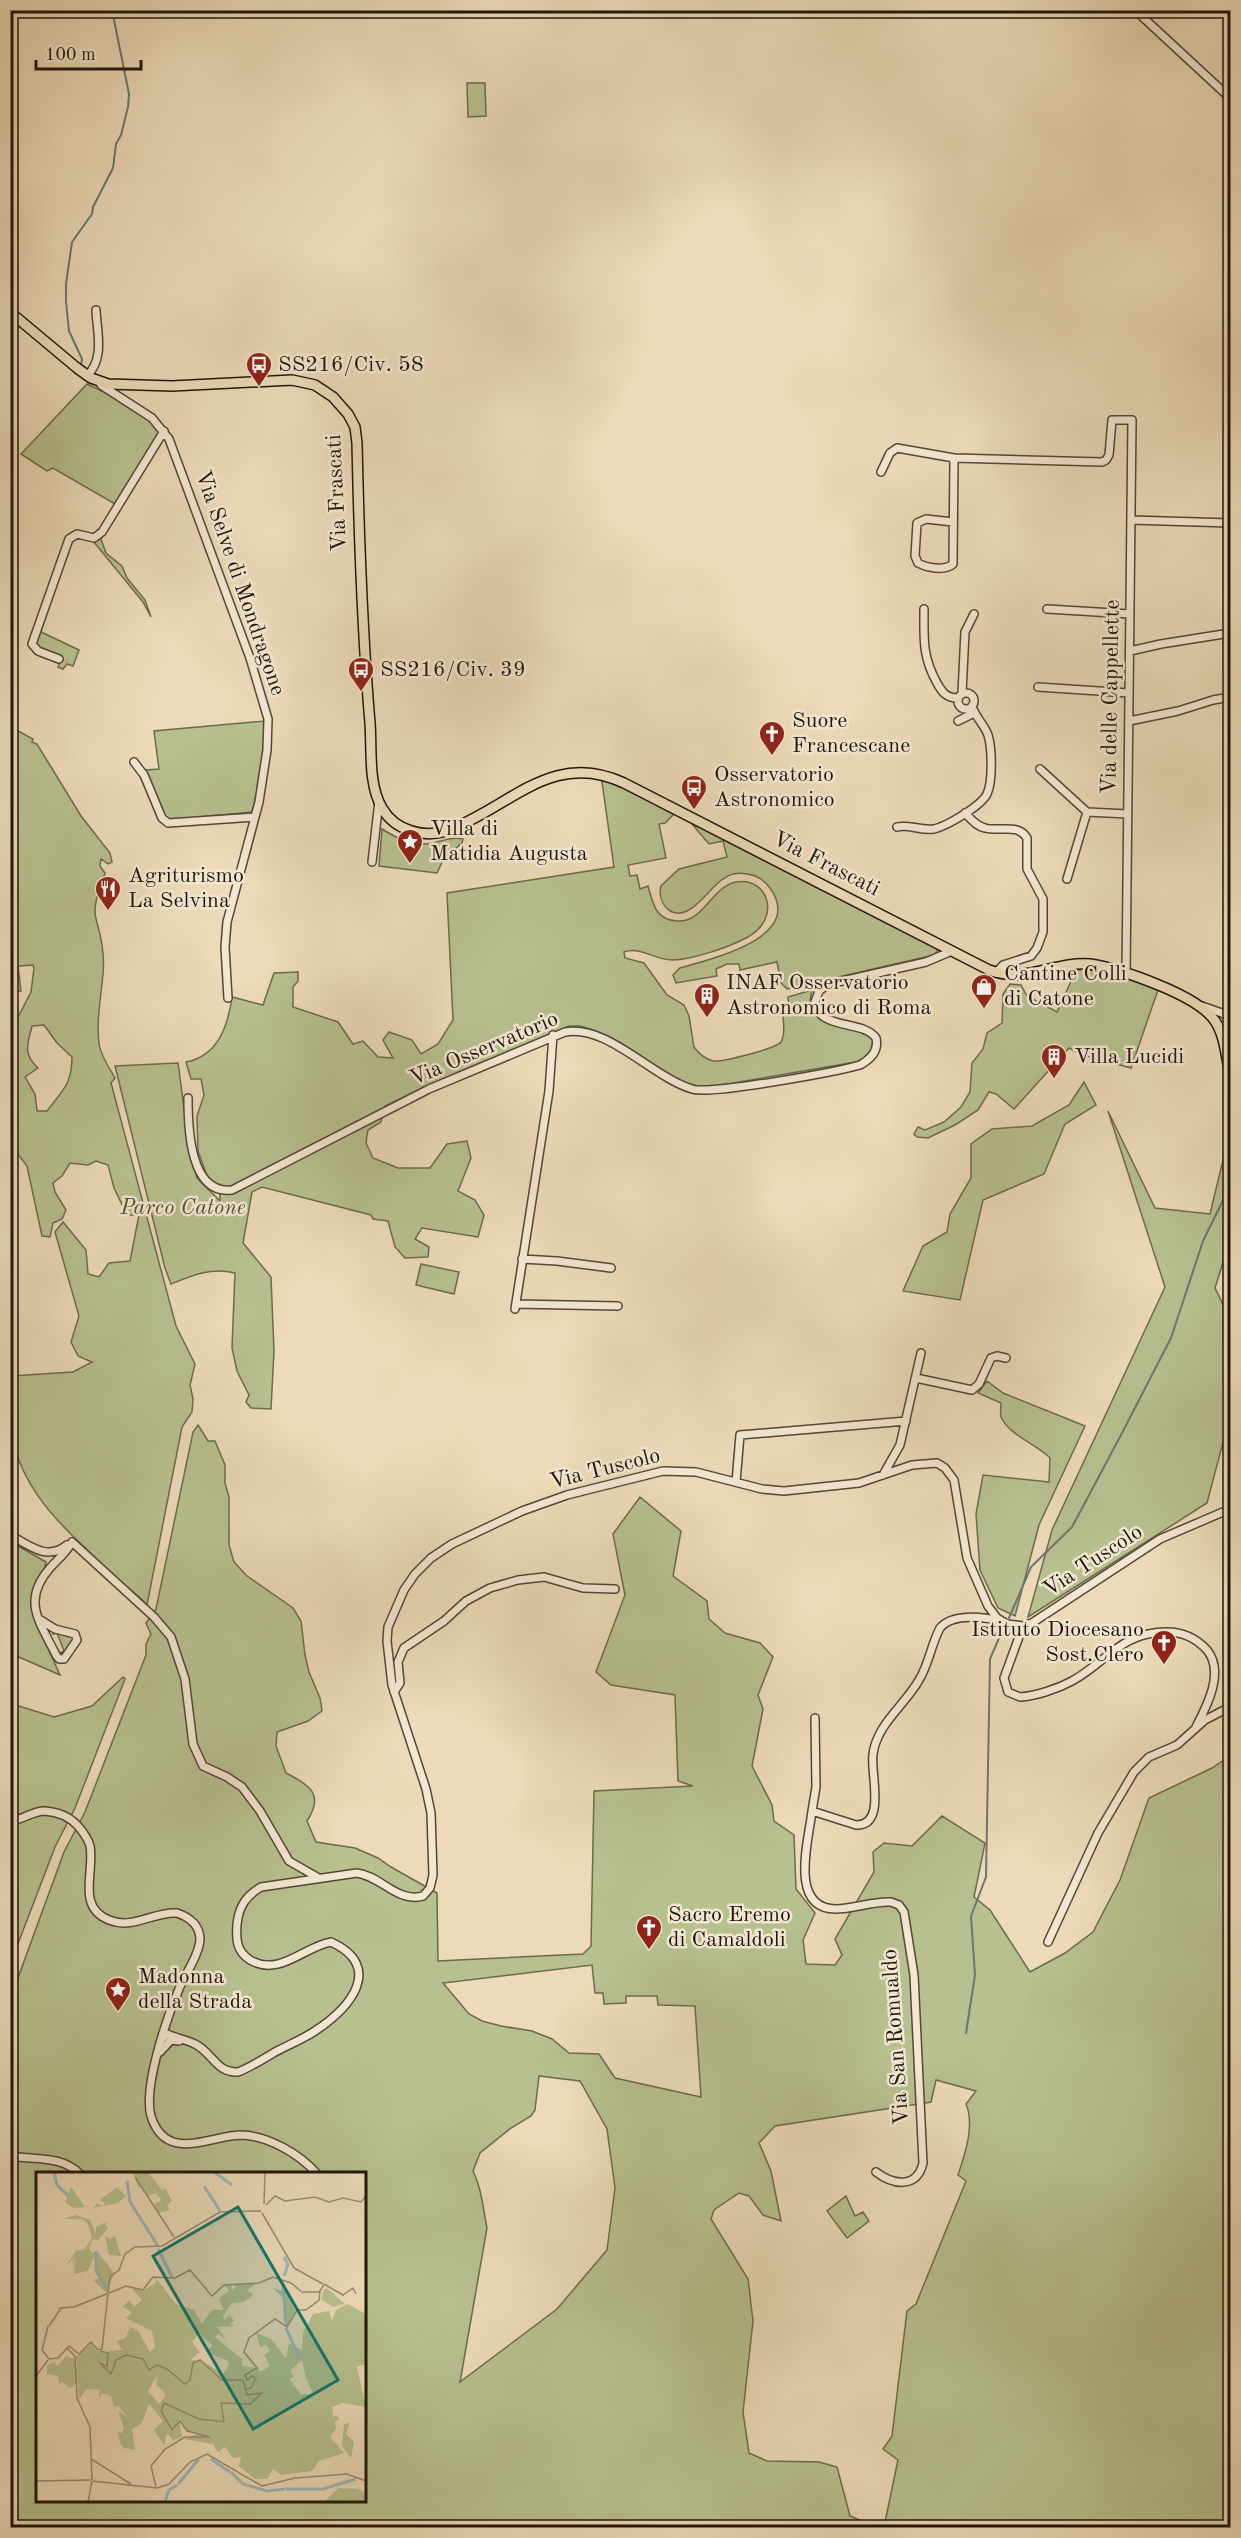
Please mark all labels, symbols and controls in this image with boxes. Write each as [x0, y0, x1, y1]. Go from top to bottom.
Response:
scale bar [36, 33, 141, 71]
text: 100 m [45, 46, 96, 64]
bus stop icon: SS216/Civ. 58 [244, 350, 274, 388]
place label: SS216/Civ. 58 [278, 354, 424, 376]
street label: Via Frascati [323, 434, 351, 552]
street label: Via Selve di Mondragone [191, 468, 289, 698]
street label: Via delle Cappellette [1098, 599, 1124, 795]
bus stop icon: SS216/Civ. 39 [346, 655, 376, 693]
place label: SS216/Civ. 39 [380, 659, 526, 681]
place label: Suore Francescane [792, 710, 910, 757]
church icon: Suore Francescane [757, 719, 787, 757]
place label: Osservatorio Astronomico [714, 764, 835, 811]
bus stop icon: Osservatorio Astronomico [679, 773, 709, 811]
place label: Villa di Matidia Augusta [430, 818, 588, 865]
place icon: Villa di Matidia Augusta [395, 827, 425, 865]
street label: Via Frascati [769, 828, 883, 900]
place label: Agriturismo La Selvina [128, 865, 244, 912]
restaurant icon: Agriturismo La Selvina [93, 874, 123, 912]
place label: Cantine Colli di Catone [1004, 963, 1127, 1010]
place label: INAF Osservatorio Astronomico di Roma [726, 972, 932, 1019]
shop icon: Cantine Colli di Catone [969, 972, 999, 1010]
building icon: INAF Osservatorio Astronomico di Roma [692, 981, 722, 1019]
street label: Via Osservatorio [407, 1008, 561, 1090]
building icon: Villa Lucidi [1039, 1042, 1069, 1080]
place label: Villa Lucidi [1074, 1046, 1184, 1068]
park label: Parco Catone [119, 1197, 246, 1219]
street label: Via Tuscolo [547, 1445, 663, 1493]
street label: Via Tuscolo [1039, 1521, 1147, 1601]
place label: Istituto Diocesano Sost.Clero [971, 1619, 1144, 1666]
church icon: Istituto Diocesano Sost.Clero [1149, 1628, 1179, 1666]
place label: Sacro Eremo di Camaldoli [668, 1904, 791, 1951]
church icon: Sacro Eremo di Camaldoli [634, 1913, 664, 1951]
street label: Via San Romualdo [879, 1948, 913, 2126]
place label: Madonna della Strada [138, 1966, 252, 2013]
place icon: Madonna della Strada [103, 1975, 133, 2013]
inset map [36, 2172, 366, 2502]

